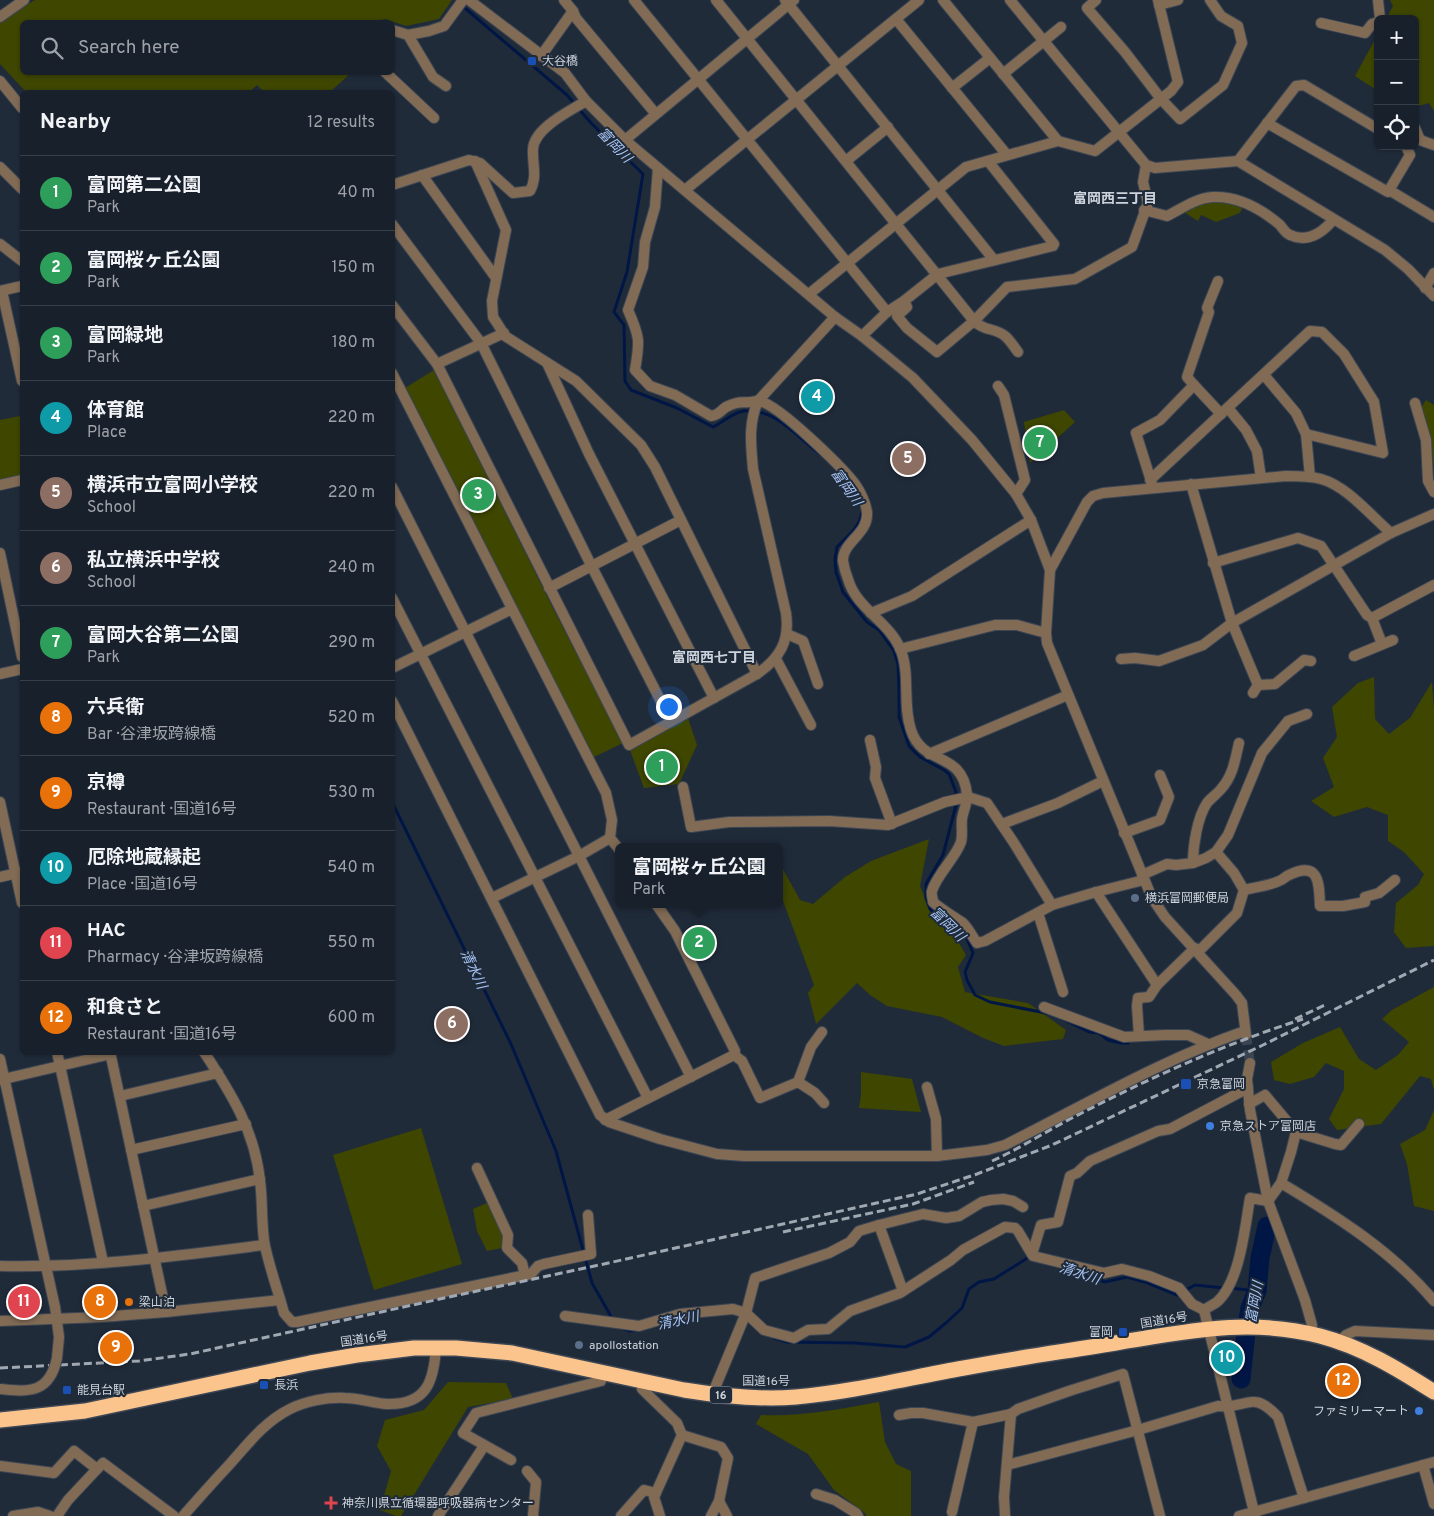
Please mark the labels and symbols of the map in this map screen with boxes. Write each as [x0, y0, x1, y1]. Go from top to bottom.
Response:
place label: 大谷橋 [542, 54, 578, 70]
marker: 大谷橋 [526, 55, 538, 67]
water label: 富岡川 [593, 125, 636, 168]
district label: 富岡西三丁目 [1073, 191, 1157, 208]
pin: 4 [801, 378, 833, 416]
pin: 7 [1024, 424, 1056, 462]
pin: 5 [892, 440, 924, 478]
water label: 富岡川 [827, 466, 866, 512]
pin: 3 [462, 476, 494, 514]
district label: 富岡西七丁目 [672, 650, 756, 667]
your location [656, 694, 682, 720]
pin: 1 [646, 748, 678, 786]
place label: 横浜富岡郵便局 [1145, 891, 1229, 907]
marker: 横浜富岡郵便局 [1129, 892, 1141, 904]
water label: 富岡川 [926, 904, 969, 947]
pin: 2 [683, 924, 715, 962]
water label: 清水川 [456, 947, 490, 994]
pin: 6 [436, 1005, 468, 1043]
marker: 京急富岡 [1179, 1077, 1193, 1091]
place label: 京急富岡 [1197, 1077, 1245, 1093]
place label: 京急ストア富岡店 [1220, 1119, 1316, 1135]
marker: 京急ストア富岡店 [1204, 1120, 1216, 1132]
water label: 清水川 [1057, 1260, 1104, 1290]
water label: 富岡川 [1243, 1278, 1268, 1324]
pin: 11 [8, 1283, 40, 1321]
pin: 8 [84, 1283, 116, 1321]
place label: 梁山泊 [139, 1295, 175, 1311]
marker: 梁山泊 [123, 1296, 135, 1308]
water label: 清水川 [656, 1308, 703, 1334]
street label: 国道16号 [1139, 1309, 1189, 1333]
place label: 富岡 [1089, 1325, 1113, 1341]
marker: 富岡 [1117, 1326, 1129, 1338]
pin: 9 [100, 1329, 132, 1367]
street label: 国道16号 [339, 1329, 389, 1351]
place label: apollostation [589, 1338, 659, 1354]
marker: apollostation [573, 1339, 585, 1351]
pin: 10 [1211, 1339, 1243, 1377]
pin: 12 [1327, 1362, 1359, 1400]
street label: 国道16号 [742, 1374, 790, 1390]
place label: 長浜 [274, 1378, 298, 1394]
marker: 長浜 [258, 1379, 270, 1391]
place label: 能見台駅 [77, 1383, 125, 1399]
marker: 能見台駅 [61, 1384, 73, 1396]
road number: 16 [710, 1386, 732, 1404]
place label: ファミリーマート [1313, 1404, 1409, 1420]
marker: ファミリーマート [1413, 1405, 1425, 1417]
marker: 神奈川県立循環器呼吸器病センター [324, 1496, 338, 1510]
place label: 神奈川県立循環器呼吸器病センター [342, 1496, 534, 1512]

